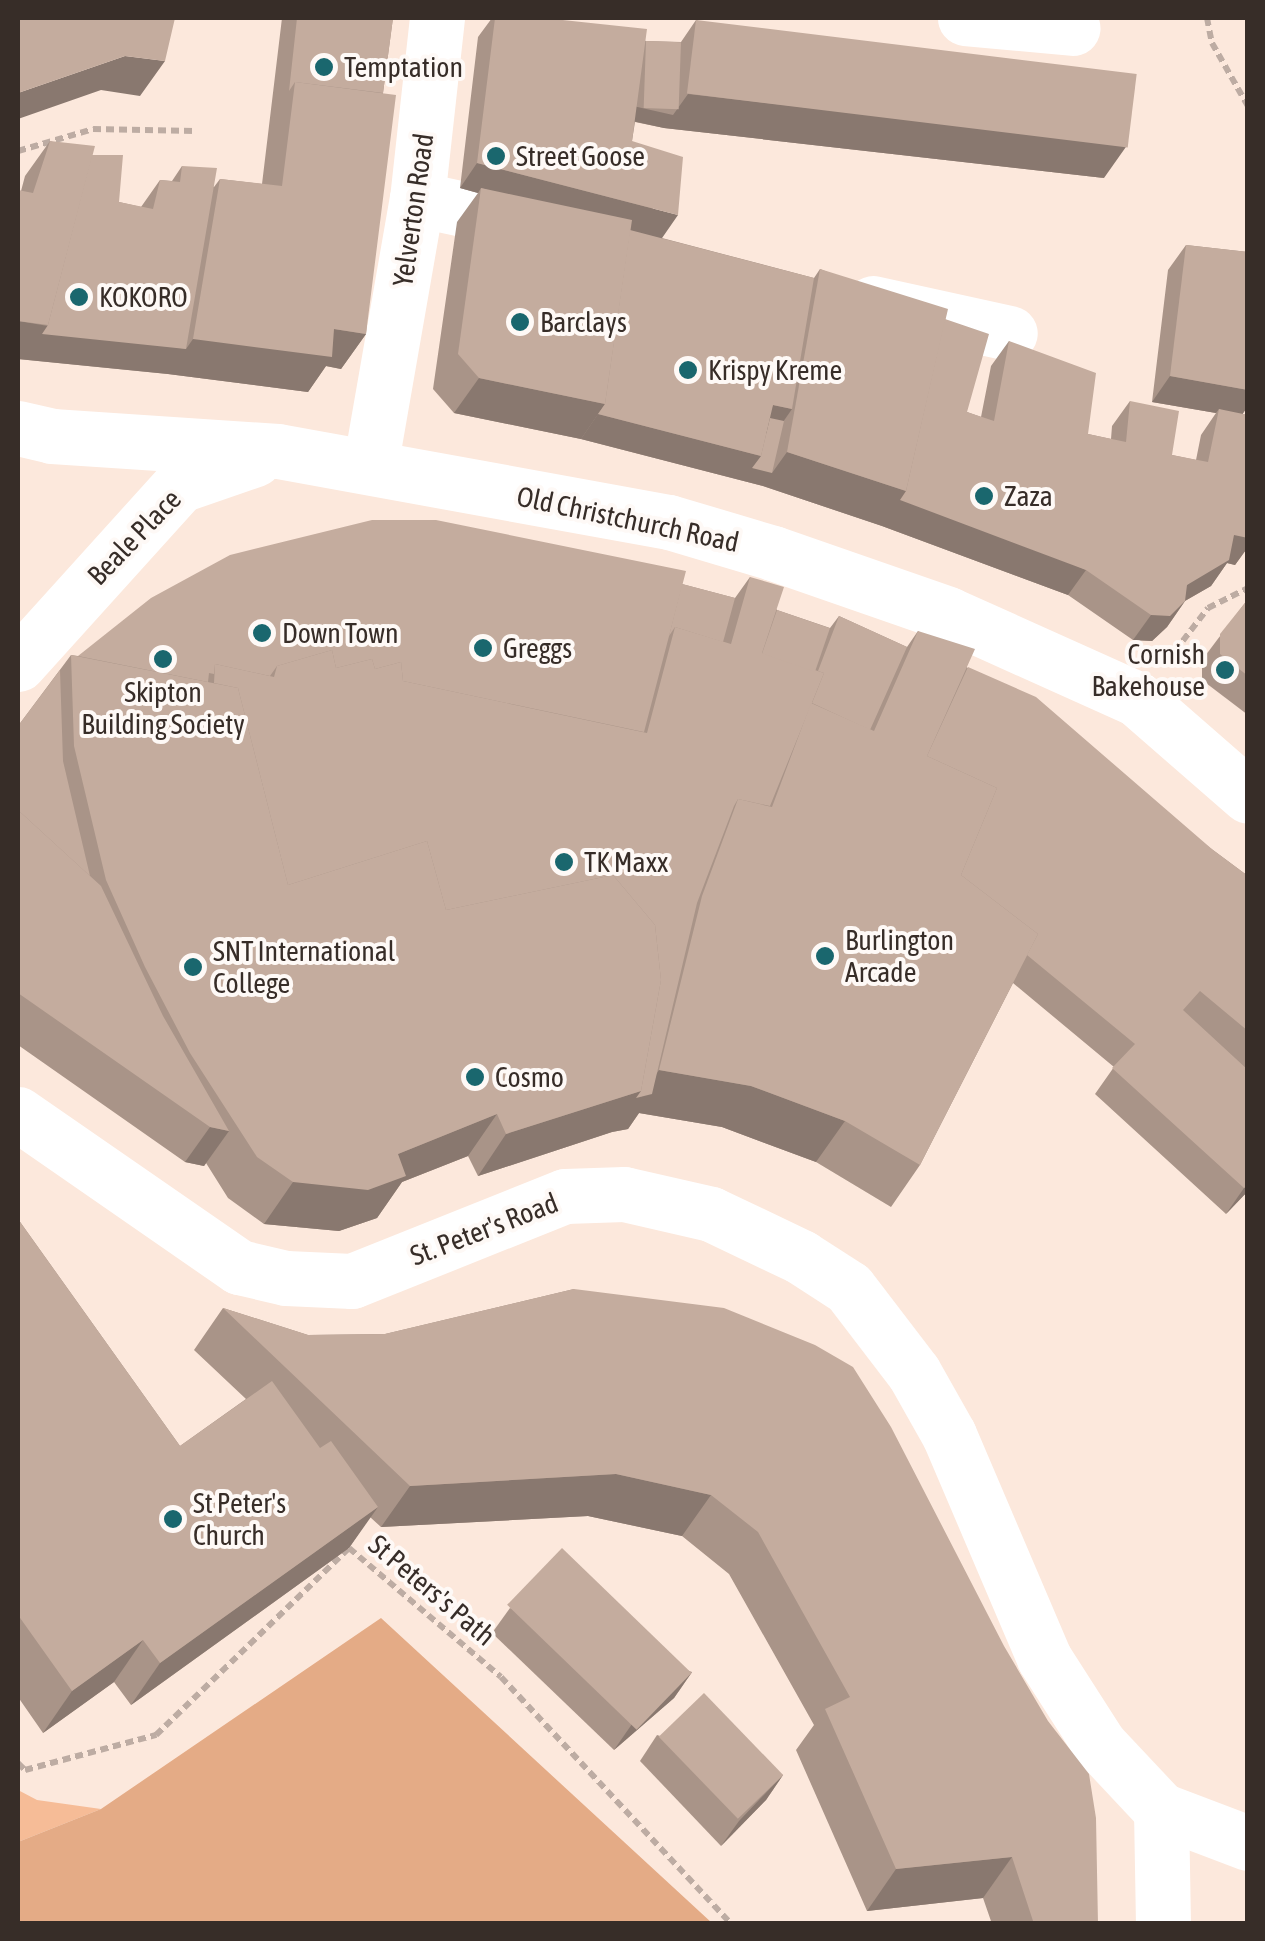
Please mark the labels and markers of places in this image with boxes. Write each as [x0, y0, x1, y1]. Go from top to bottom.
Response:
place label: Temptation [344, 50, 463, 84]
marker: Temptation [313, 56, 335, 78]
place label: Street Goose [516, 139, 645, 173]
marker: Street Goose [485, 145, 507, 167]
place label: KOKORO [99, 280, 188, 314]
marker: KOKORO [68, 286, 90, 308]
place label: Barclays [540, 305, 627, 339]
marker: Barclays [509, 311, 531, 333]
place label: Krispy Kreme [708, 353, 842, 387]
marker: Krispy Kreme [677, 359, 699, 381]
place label: Zaza [1004, 479, 1053, 513]
marker: Zaza [973, 485, 995, 507]
place label: Down Town [282, 616, 398, 650]
marker: Down Town [251, 622, 273, 644]
place label: Greggs [503, 631, 572, 665]
marker: Greggs [472, 637, 494, 659]
place label: Cornish Bakehouse [1091, 637, 1205, 703]
marker: Skipton Building Society [152, 648, 174, 670]
marker: Cornish Bakehouse [1214, 659, 1236, 681]
place label: Skipton Building Society [81, 675, 245, 741]
place label: TK Maxx [584, 845, 668, 879]
marker: TK Maxx [553, 851, 575, 873]
place label: Burlington Arcade [845, 923, 954, 989]
place label: SNT International College [213, 934, 395, 1000]
marker: Burlington Arcade [814, 945, 836, 967]
marker: SNT International College [182, 956, 204, 978]
place label: Cosmo [495, 1060, 564, 1094]
marker: Cosmo [464, 1066, 486, 1088]
place label: St Peter's Church [193, 1486, 286, 1552]
marker: St Peter's Church [162, 1508, 184, 1530]

